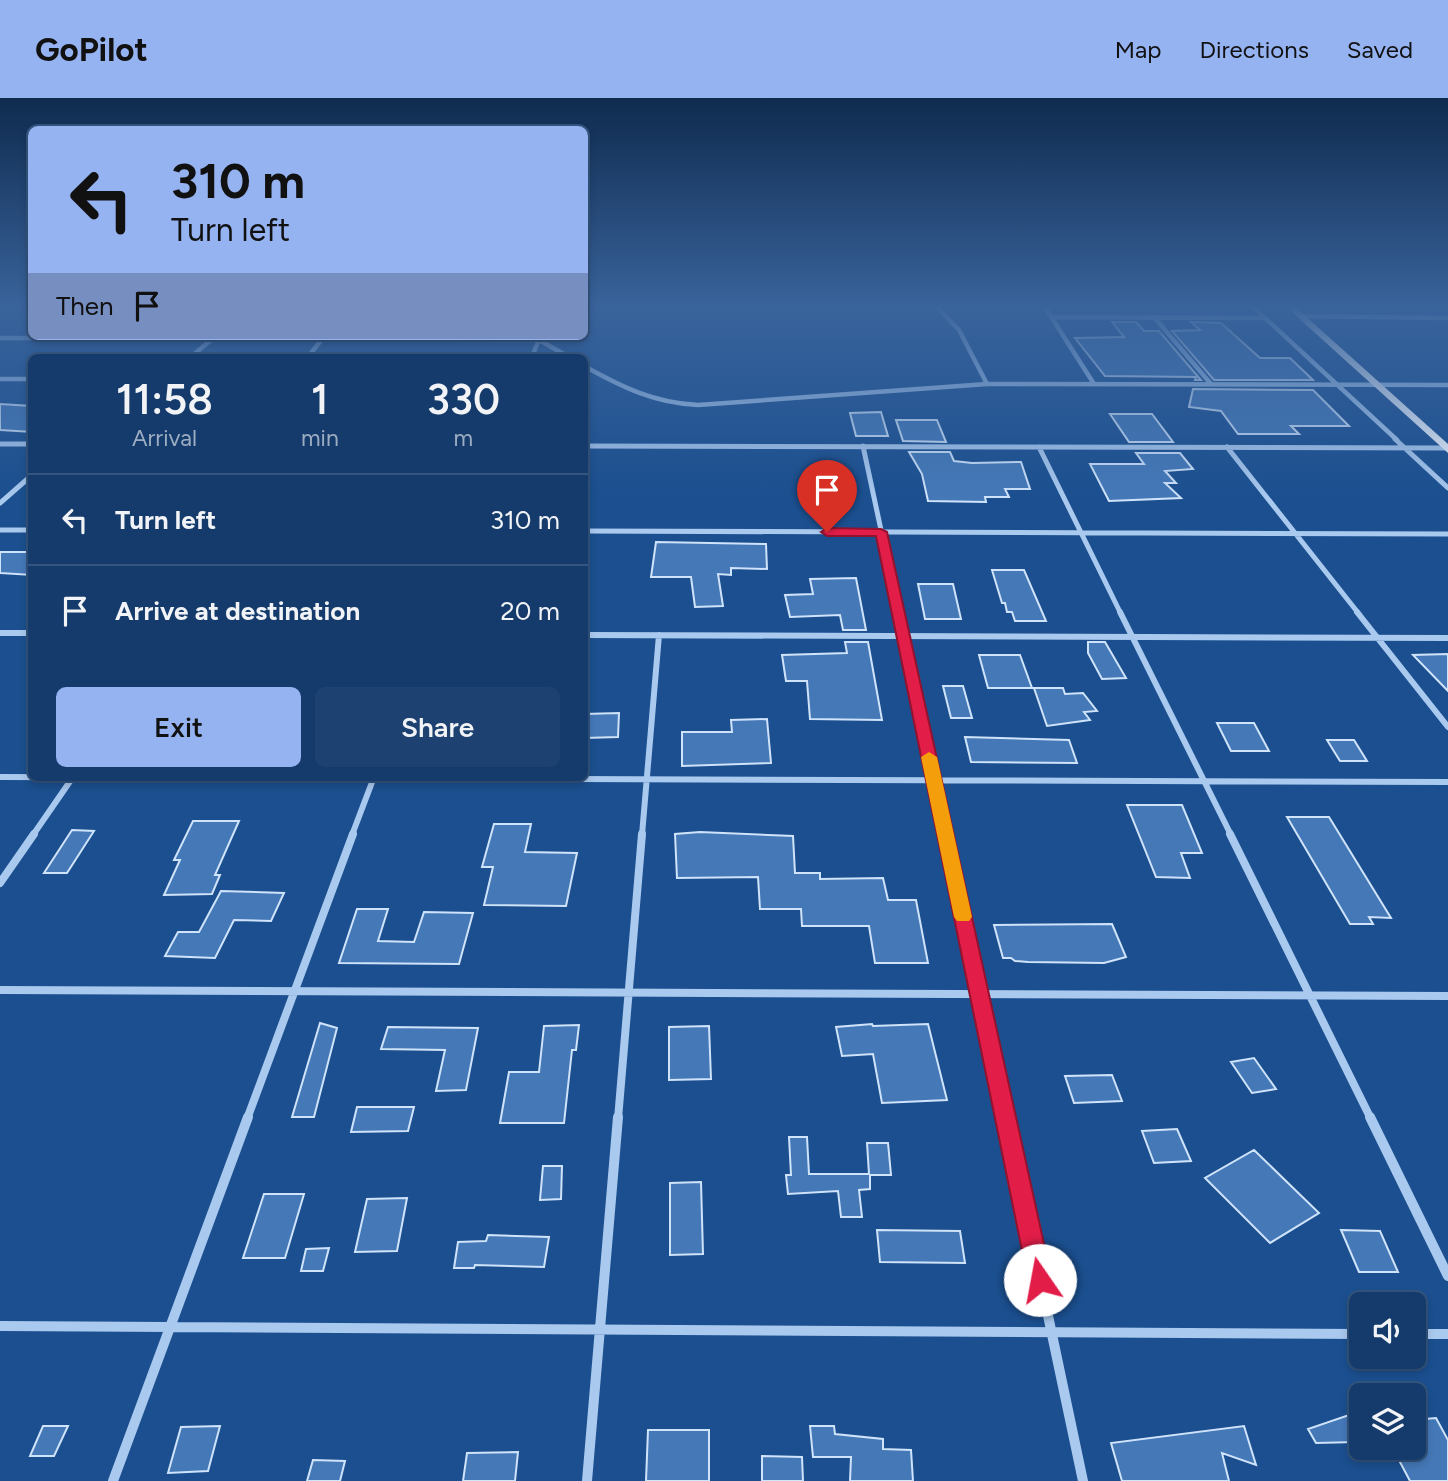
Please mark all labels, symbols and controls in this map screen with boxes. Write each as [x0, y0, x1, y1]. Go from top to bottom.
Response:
text: GoPilot [35, 30, 148, 69]
text: Map [1115, 35, 1161, 64]
text: Directions [1199, 35, 1309, 64]
text: Saved [1347, 35, 1413, 64]
text: 310 m [171, 151, 305, 210]
icon: left [56, 154, 147, 245]
text: Turn left [171, 211, 290, 249]
icon: arrive [128, 287, 166, 325]
text: Then [56, 290, 114, 322]
text: 11:58 [116, 374, 213, 425]
text: 1 [311, 374, 329, 425]
text: 330 [427, 374, 500, 425]
text: Arrival [132, 424, 197, 452]
text: min [301, 424, 339, 452]
text: m [454, 424, 473, 452]
pin [797, 460, 857, 532]
icon: arrive [808, 471, 846, 509]
icon: left [56, 501, 94, 539]
text: Turn left [115, 504, 216, 536]
text: 310 m [490, 504, 560, 536]
icon: arrive [56, 592, 94, 630]
text: Arrive at destination [115, 595, 360, 627]
text: 20 m [500, 595, 560, 627]
button: Exit [56, 687, 301, 767]
button: Share [315, 687, 560, 767]
position arrow [1003, 1243, 1077, 1317]
map controls [1349, 1292, 1426, 1460]
button: sound [1349, 1292, 1426, 1369]
button: layers [1349, 1383, 1426, 1460]

